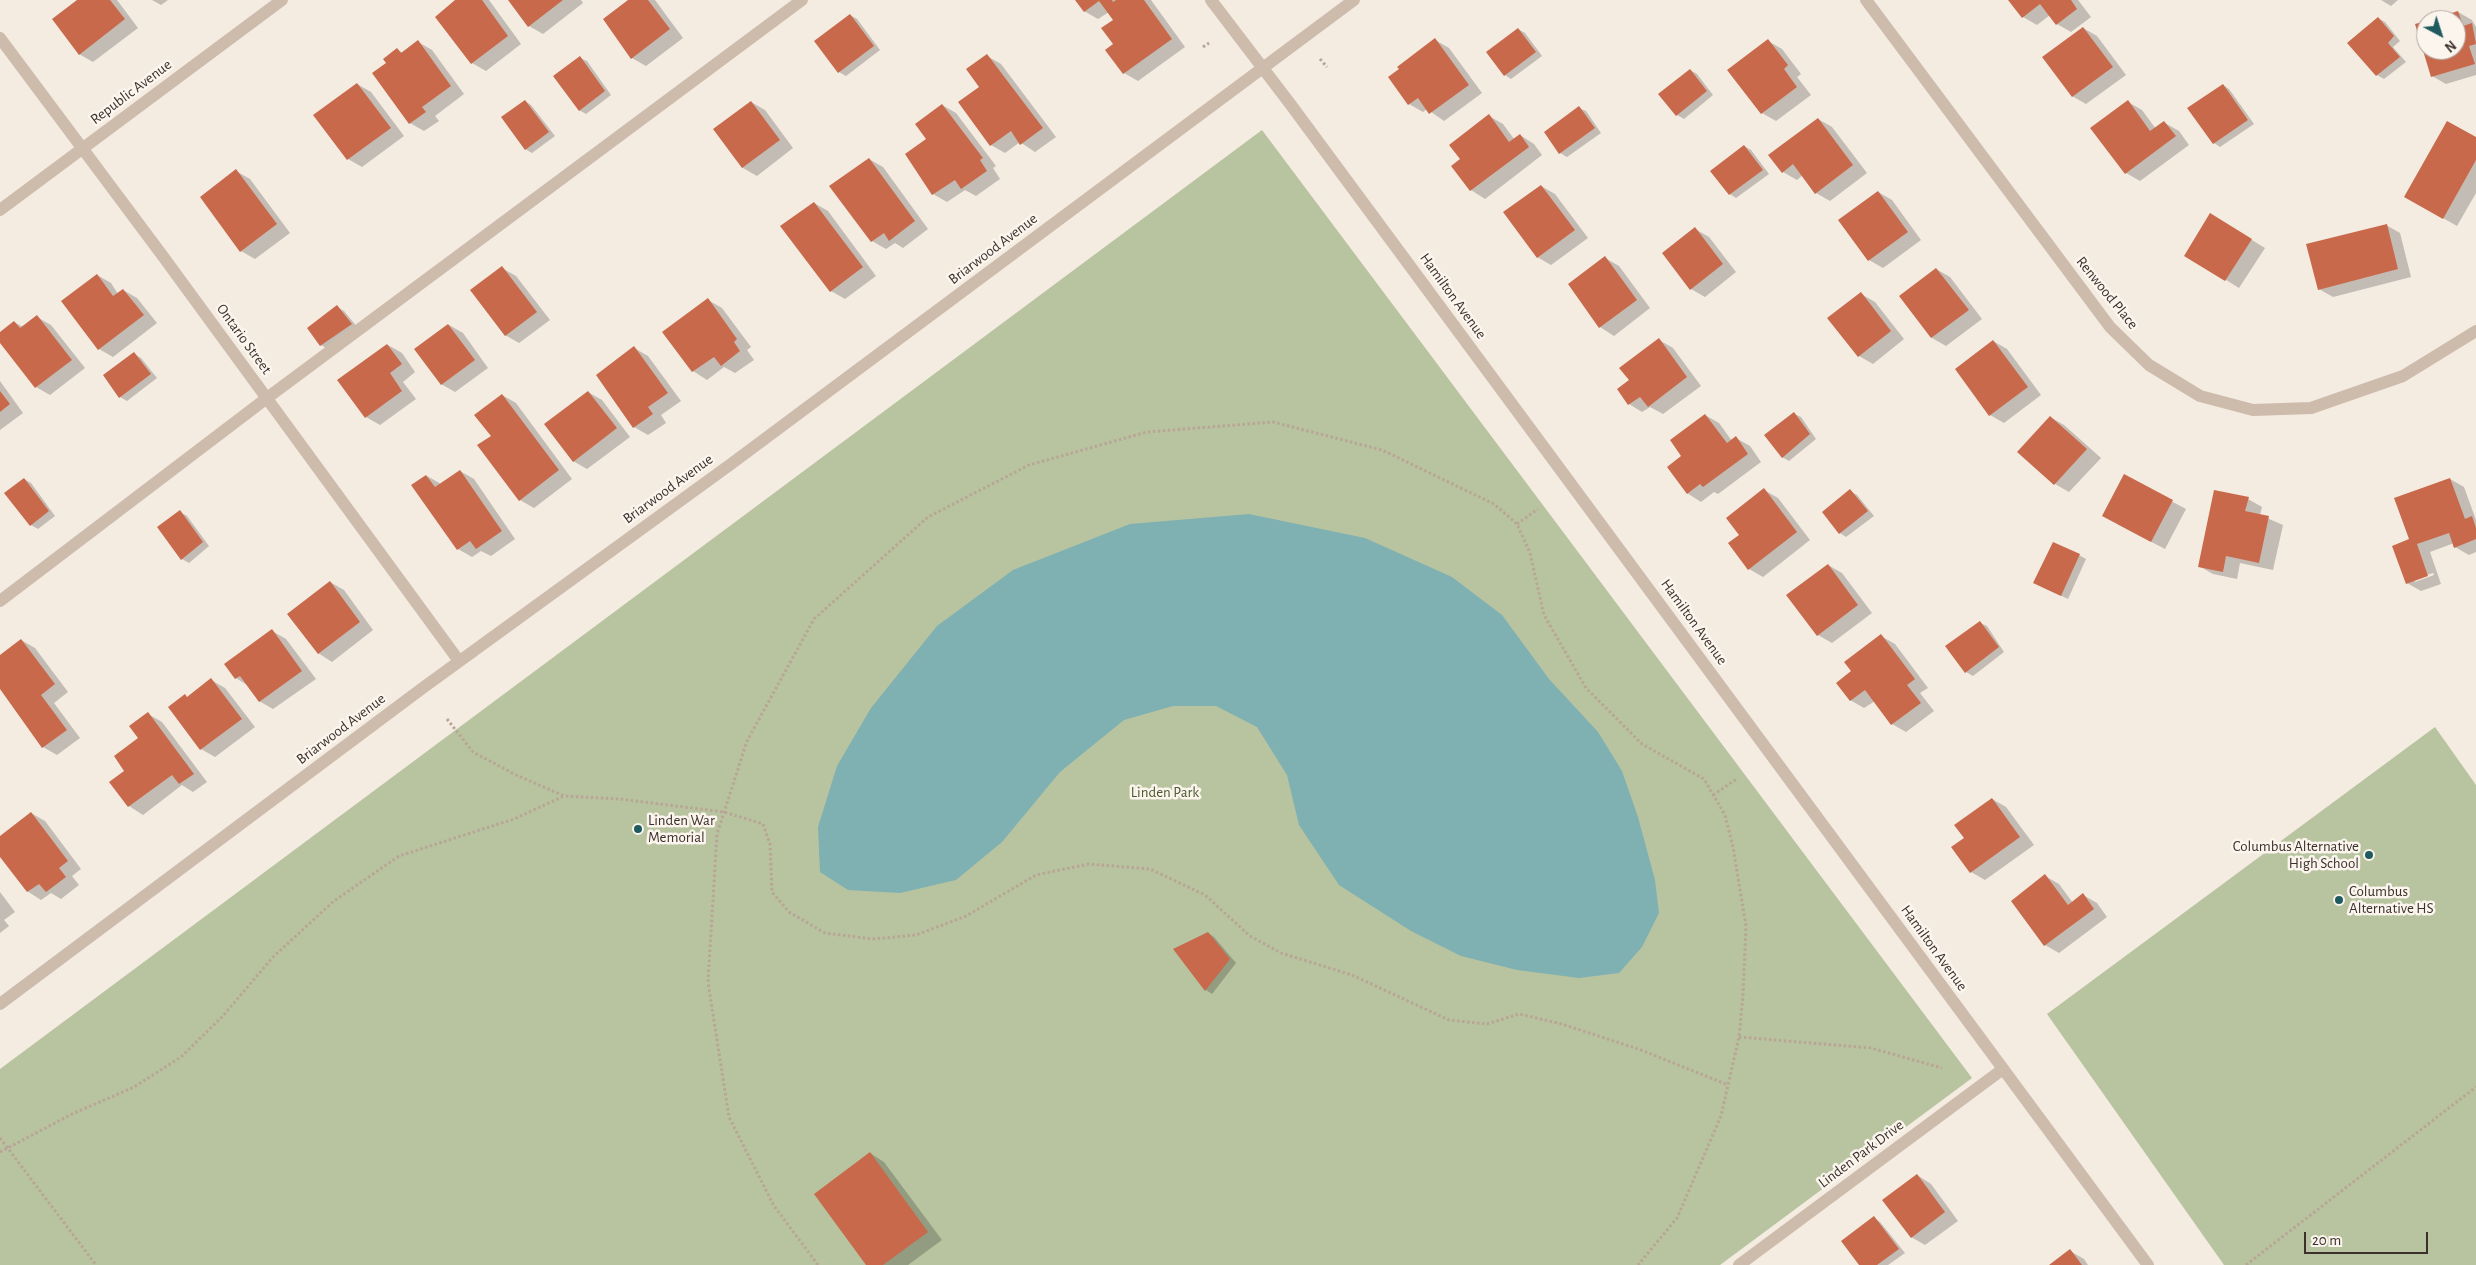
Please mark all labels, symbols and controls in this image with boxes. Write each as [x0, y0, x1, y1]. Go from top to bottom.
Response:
north arrow [2416, 10, 2466, 60]
text: N [2442, 37, 2458, 54]
street label: Republic Avenue [87, 56, 175, 128]
street label: Briarwood Avenue [945, 210, 1041, 288]
street label: Hamilton Avenue [1416, 250, 1490, 342]
street label: Renwood Place [2072, 253, 2142, 333]
street label: Ontario Street [212, 300, 276, 378]
street label: Briarwood Avenue [620, 450, 716, 528]
street label: Hamilton Avenue [1657, 576, 1731, 668]
street label: Briarwood Avenue [293, 690, 389, 768]
park label: Linden Park [1131, 783, 1199, 801]
place label: Linden War Memorial [648, 811, 715, 846]
marker: Linden War Memorial [632, 823, 644, 835]
place label: Columbus Alternative High School [2233, 837, 2359, 872]
marker: Columbus Alternative High School [2363, 849, 2375, 861]
place label: Columbus Alternative HS [2349, 882, 2434, 917]
marker: Columbus Alternative HS [2333, 894, 2345, 906]
street label: Hamilton Avenue [1897, 902, 1971, 994]
street label: Linden Park Drive [1815, 1116, 1907, 1192]
scale bar [2306, 1222, 2430, 1254]
text: 20 m [2312, 1233, 2341, 1248]

